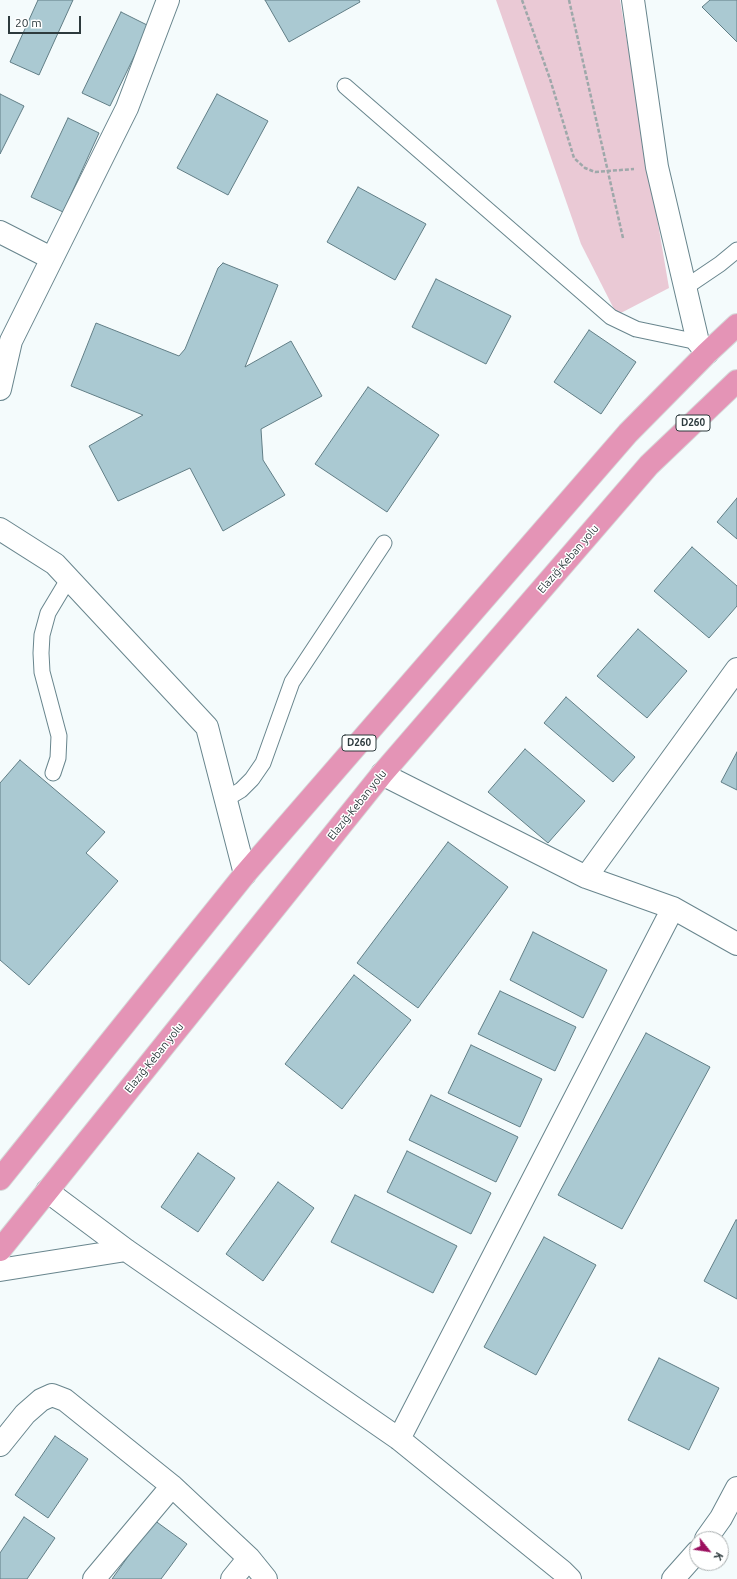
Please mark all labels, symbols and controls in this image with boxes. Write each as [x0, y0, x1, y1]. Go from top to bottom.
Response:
scale bar [10, 8, 83, 34]
text: 20 m [15, 16, 42, 29]
road number: D260 [676, 415, 710, 431]
street label: Elazığ-Keban yolu [535, 522, 601, 596]
road number: D260 [342, 735, 376, 751]
street label: Elazığ-Keban yolu [325, 767, 389, 843]
street label: Elazığ-Keban yolu [122, 1020, 186, 1096]
north arrow [689, 1531, 729, 1571]
text: K [712, 1550, 726, 1563]

